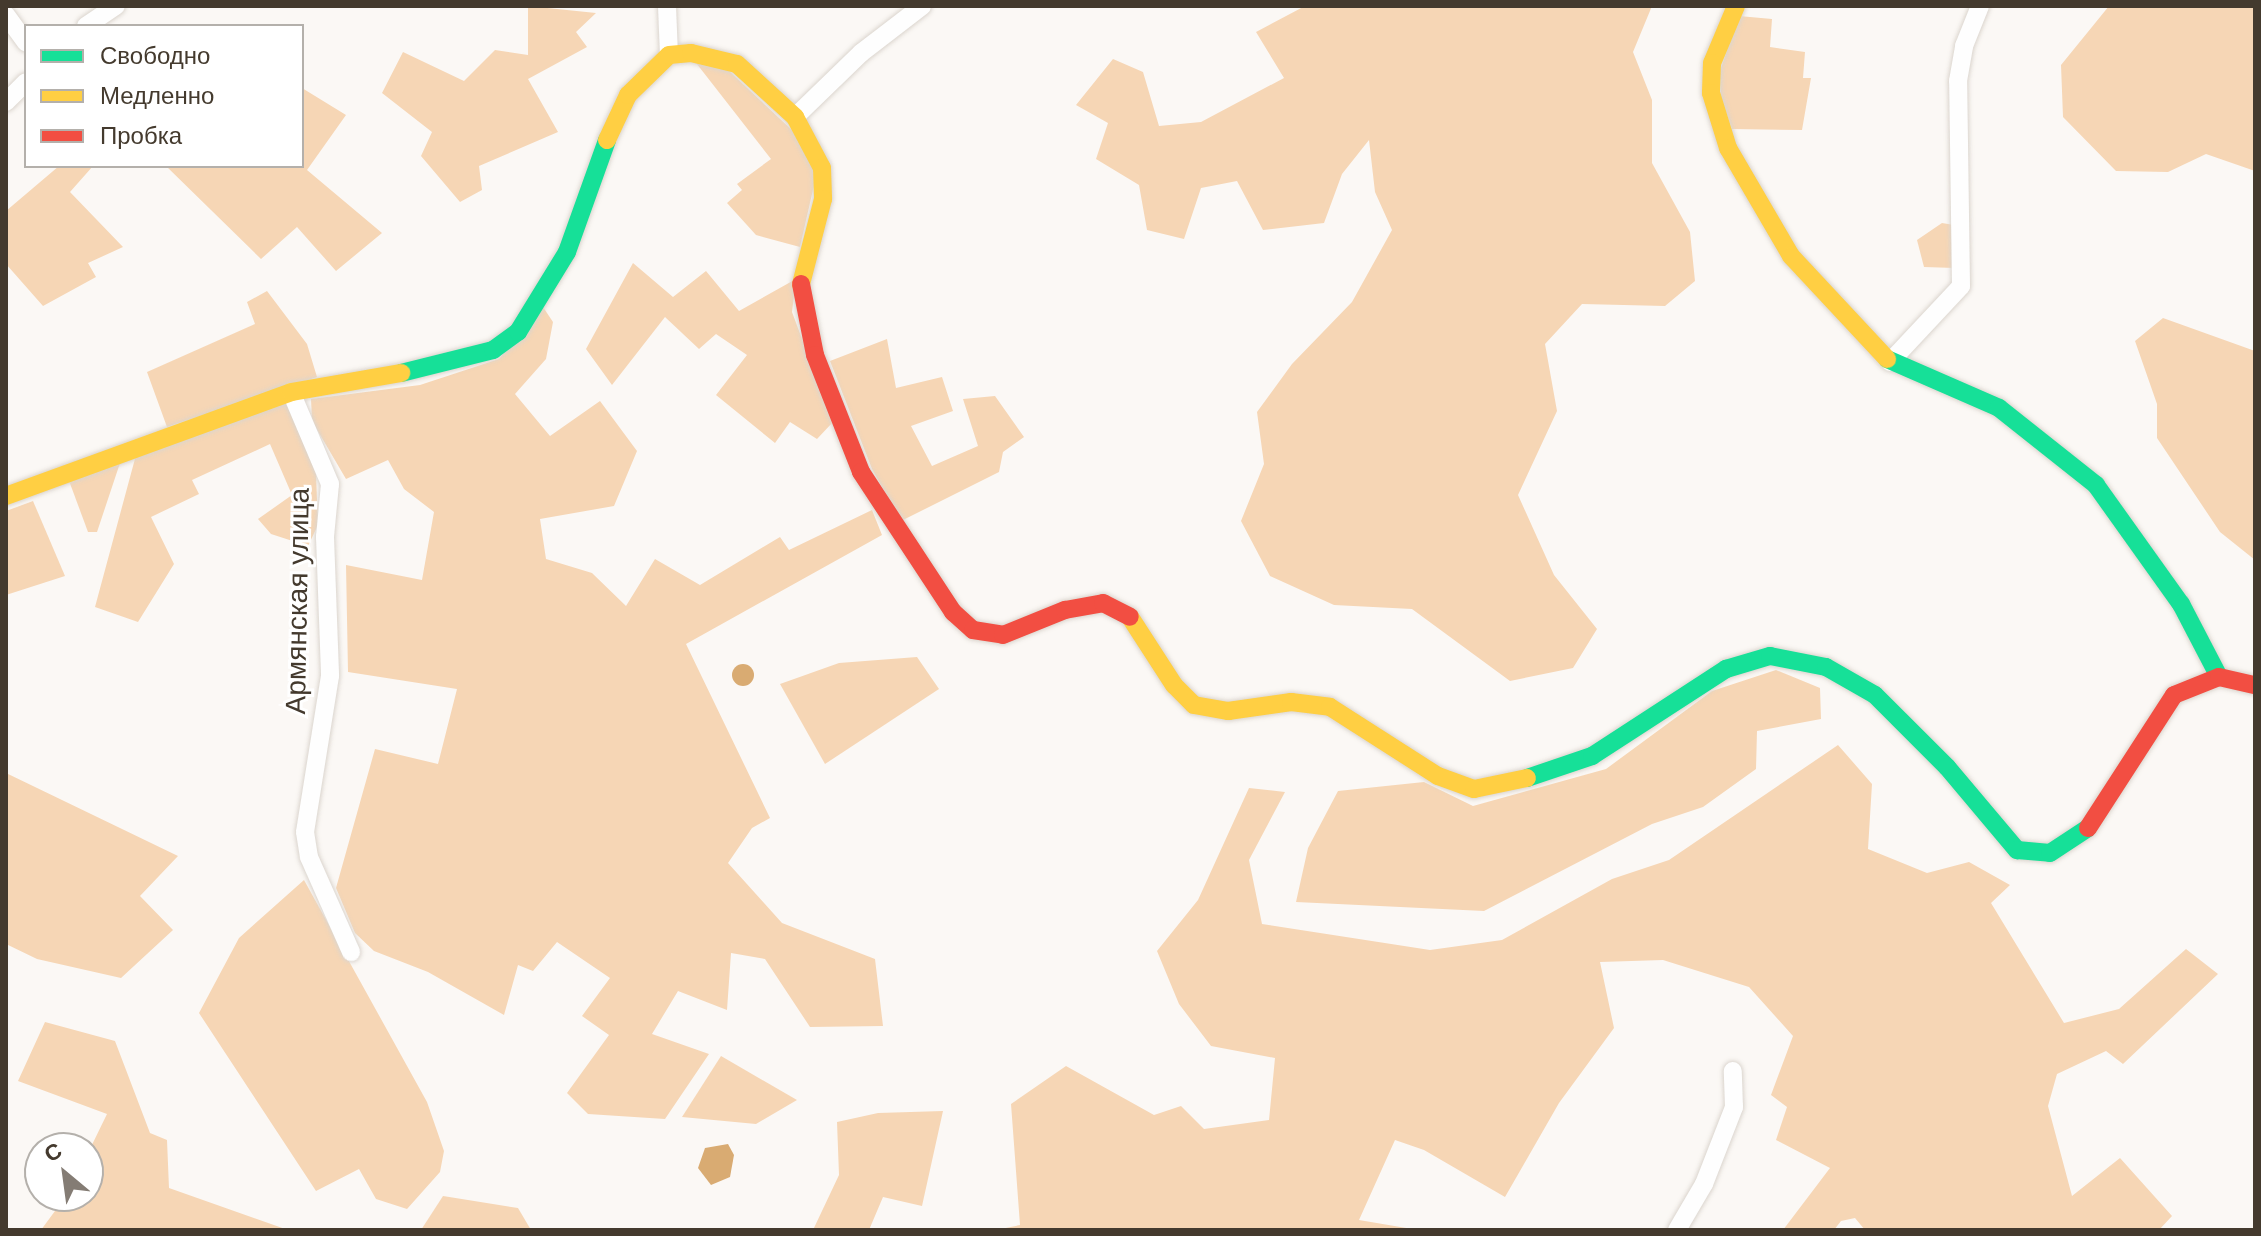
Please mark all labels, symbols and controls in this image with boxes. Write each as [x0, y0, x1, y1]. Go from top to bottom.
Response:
legend [24, 24, 304, 168]
text: Свободно [100, 42, 210, 69]
text: Медленно [100, 82, 214, 109]
text: Пробка [100, 122, 182, 149]
street label: Армянская улица [279, 487, 317, 715]
north arrow [24, 1132, 104, 1212]
text: С [40, 1138, 66, 1167]

